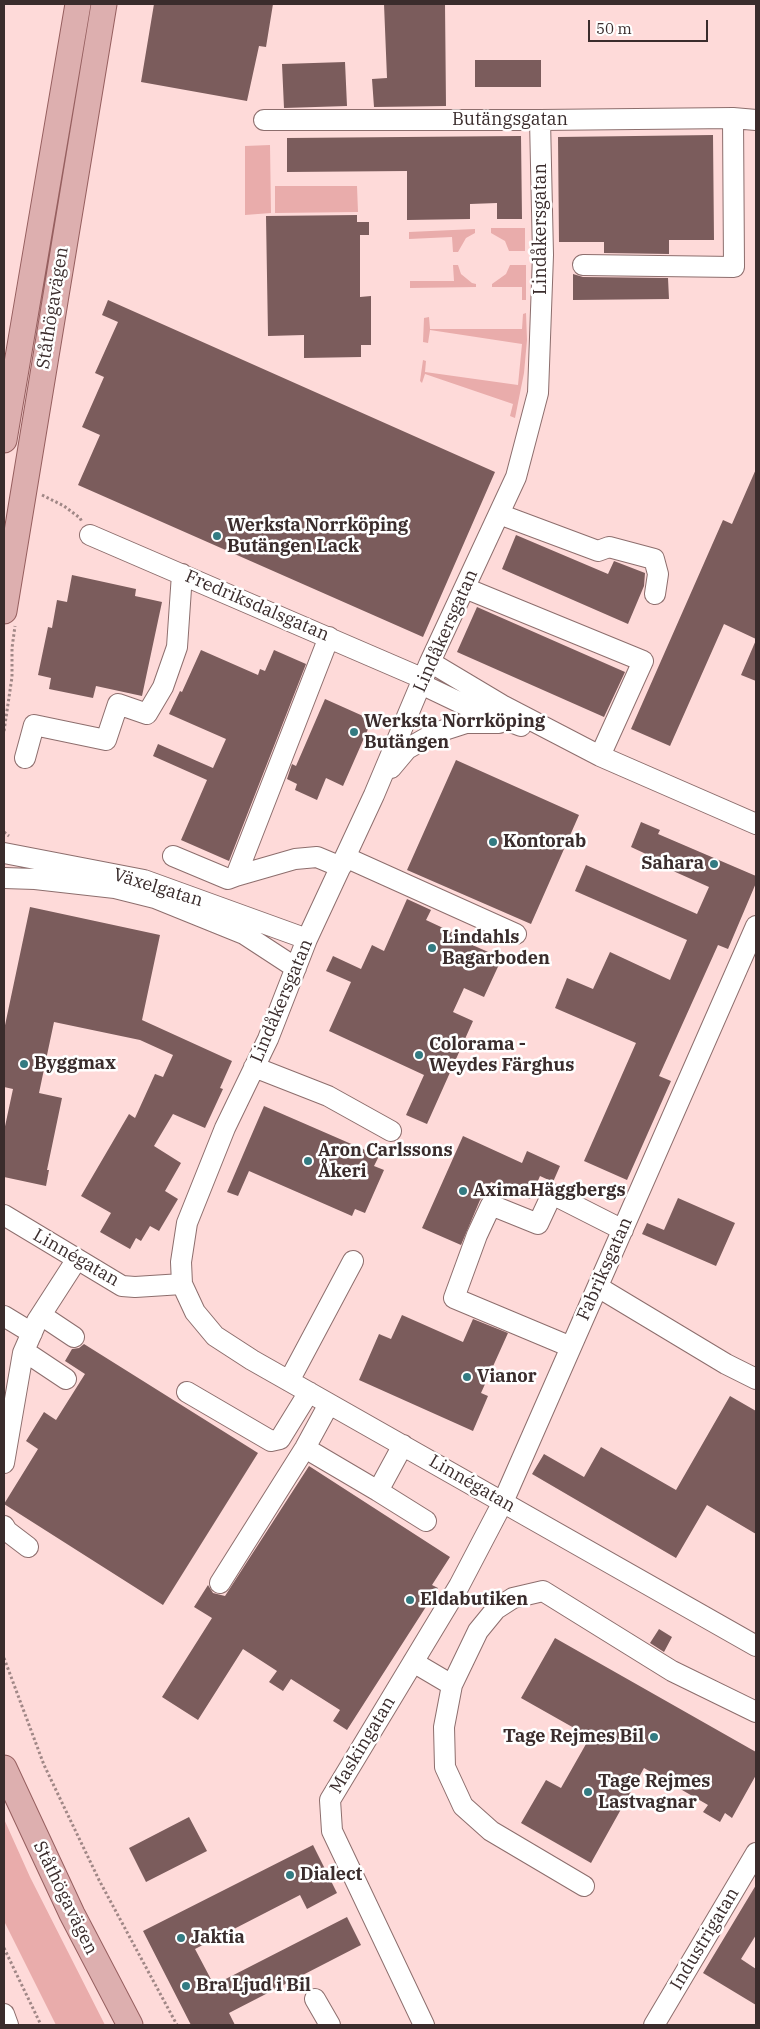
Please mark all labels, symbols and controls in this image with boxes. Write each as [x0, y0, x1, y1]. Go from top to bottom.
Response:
scale bar [590, 10, 710, 42]
text: 50 m [596, 19, 632, 38]
street label: Butängsgatan [452, 109, 568, 131]
street label: Lindåkersgatan [530, 163, 552, 295]
street label: Ståthögavägen [33, 245, 73, 371]
place label: Werksta Norrköping Butängen Lack [227, 515, 408, 558]
marker: Werksta Norrköping Butängen Lack [211, 530, 223, 542]
street label: Fredriksdalsgatan [182, 566, 332, 646]
street label: Lindåkersgatan [409, 566, 483, 696]
place label: Werksta Norrköping Butängen [364, 711, 545, 754]
marker: Werksta Norrköping Butängen [348, 726, 360, 738]
place label: Kontorab [503, 831, 586, 853]
marker: Kontorab [487, 836, 499, 848]
place label: Sahara [641, 853, 704, 875]
marker: Sahara [708, 858, 720, 870]
street label: Växelgatan [111, 864, 205, 912]
place label: Lindahls Bagarboden [442, 927, 550, 970]
street label: Lindåkersgatan [246, 936, 318, 1066]
marker: Lindahls Bagarboden [426, 942, 438, 954]
place label: Colorama - Weydes Färghus [429, 1034, 574, 1076]
marker: Colorama - Weydes Färghus [413, 1049, 425, 1061]
place label: Byggmax [34, 1053, 116, 1075]
marker: Byggmax [18, 1058, 30, 1070]
place label: Aron Carlssons Åkeri [318, 1140, 453, 1182]
marker: Aron Carlssons Åkeri [302, 1155, 314, 1167]
place label: AximaHäggbergs [473, 1180, 626, 1202]
marker: AximaHäggbergs [457, 1185, 469, 1197]
street label: Fabriksgatan [573, 1214, 637, 1324]
street label: Linnégatan [29, 1225, 123, 1291]
place label: Vianor [477, 1366, 537, 1388]
marker: Vianor [461, 1371, 473, 1383]
street label: Linnégatan [425, 1451, 519, 1517]
place label: Eldabutiken [420, 1589, 528, 1611]
marker: Eldabutiken [404, 1594, 416, 1606]
street label: Maskingatan [326, 1693, 400, 1797]
place label: Tage Rejmes Bil [503, 1726, 644, 1748]
marker: Tage Rejmes Bil [648, 1731, 660, 1743]
place label: Tage Rejmes Lastvagnar [598, 1771, 710, 1814]
marker: Tage Rejmes Lastvagnar [582, 1786, 594, 1798]
street label: Ståthögavägen [28, 1838, 102, 1958]
place label: Dialect [300, 1864, 362, 1886]
marker: Dialect [284, 1869, 296, 1881]
street label: Industrigatan [666, 1884, 744, 1994]
place label: Jaktia [191, 1927, 245, 1949]
marker: Jaktia [175, 1932, 187, 1944]
place label: Bra Ljud i Bil [196, 1975, 311, 1997]
marker: Bra Ljud i Bil [180, 1980, 192, 1992]

